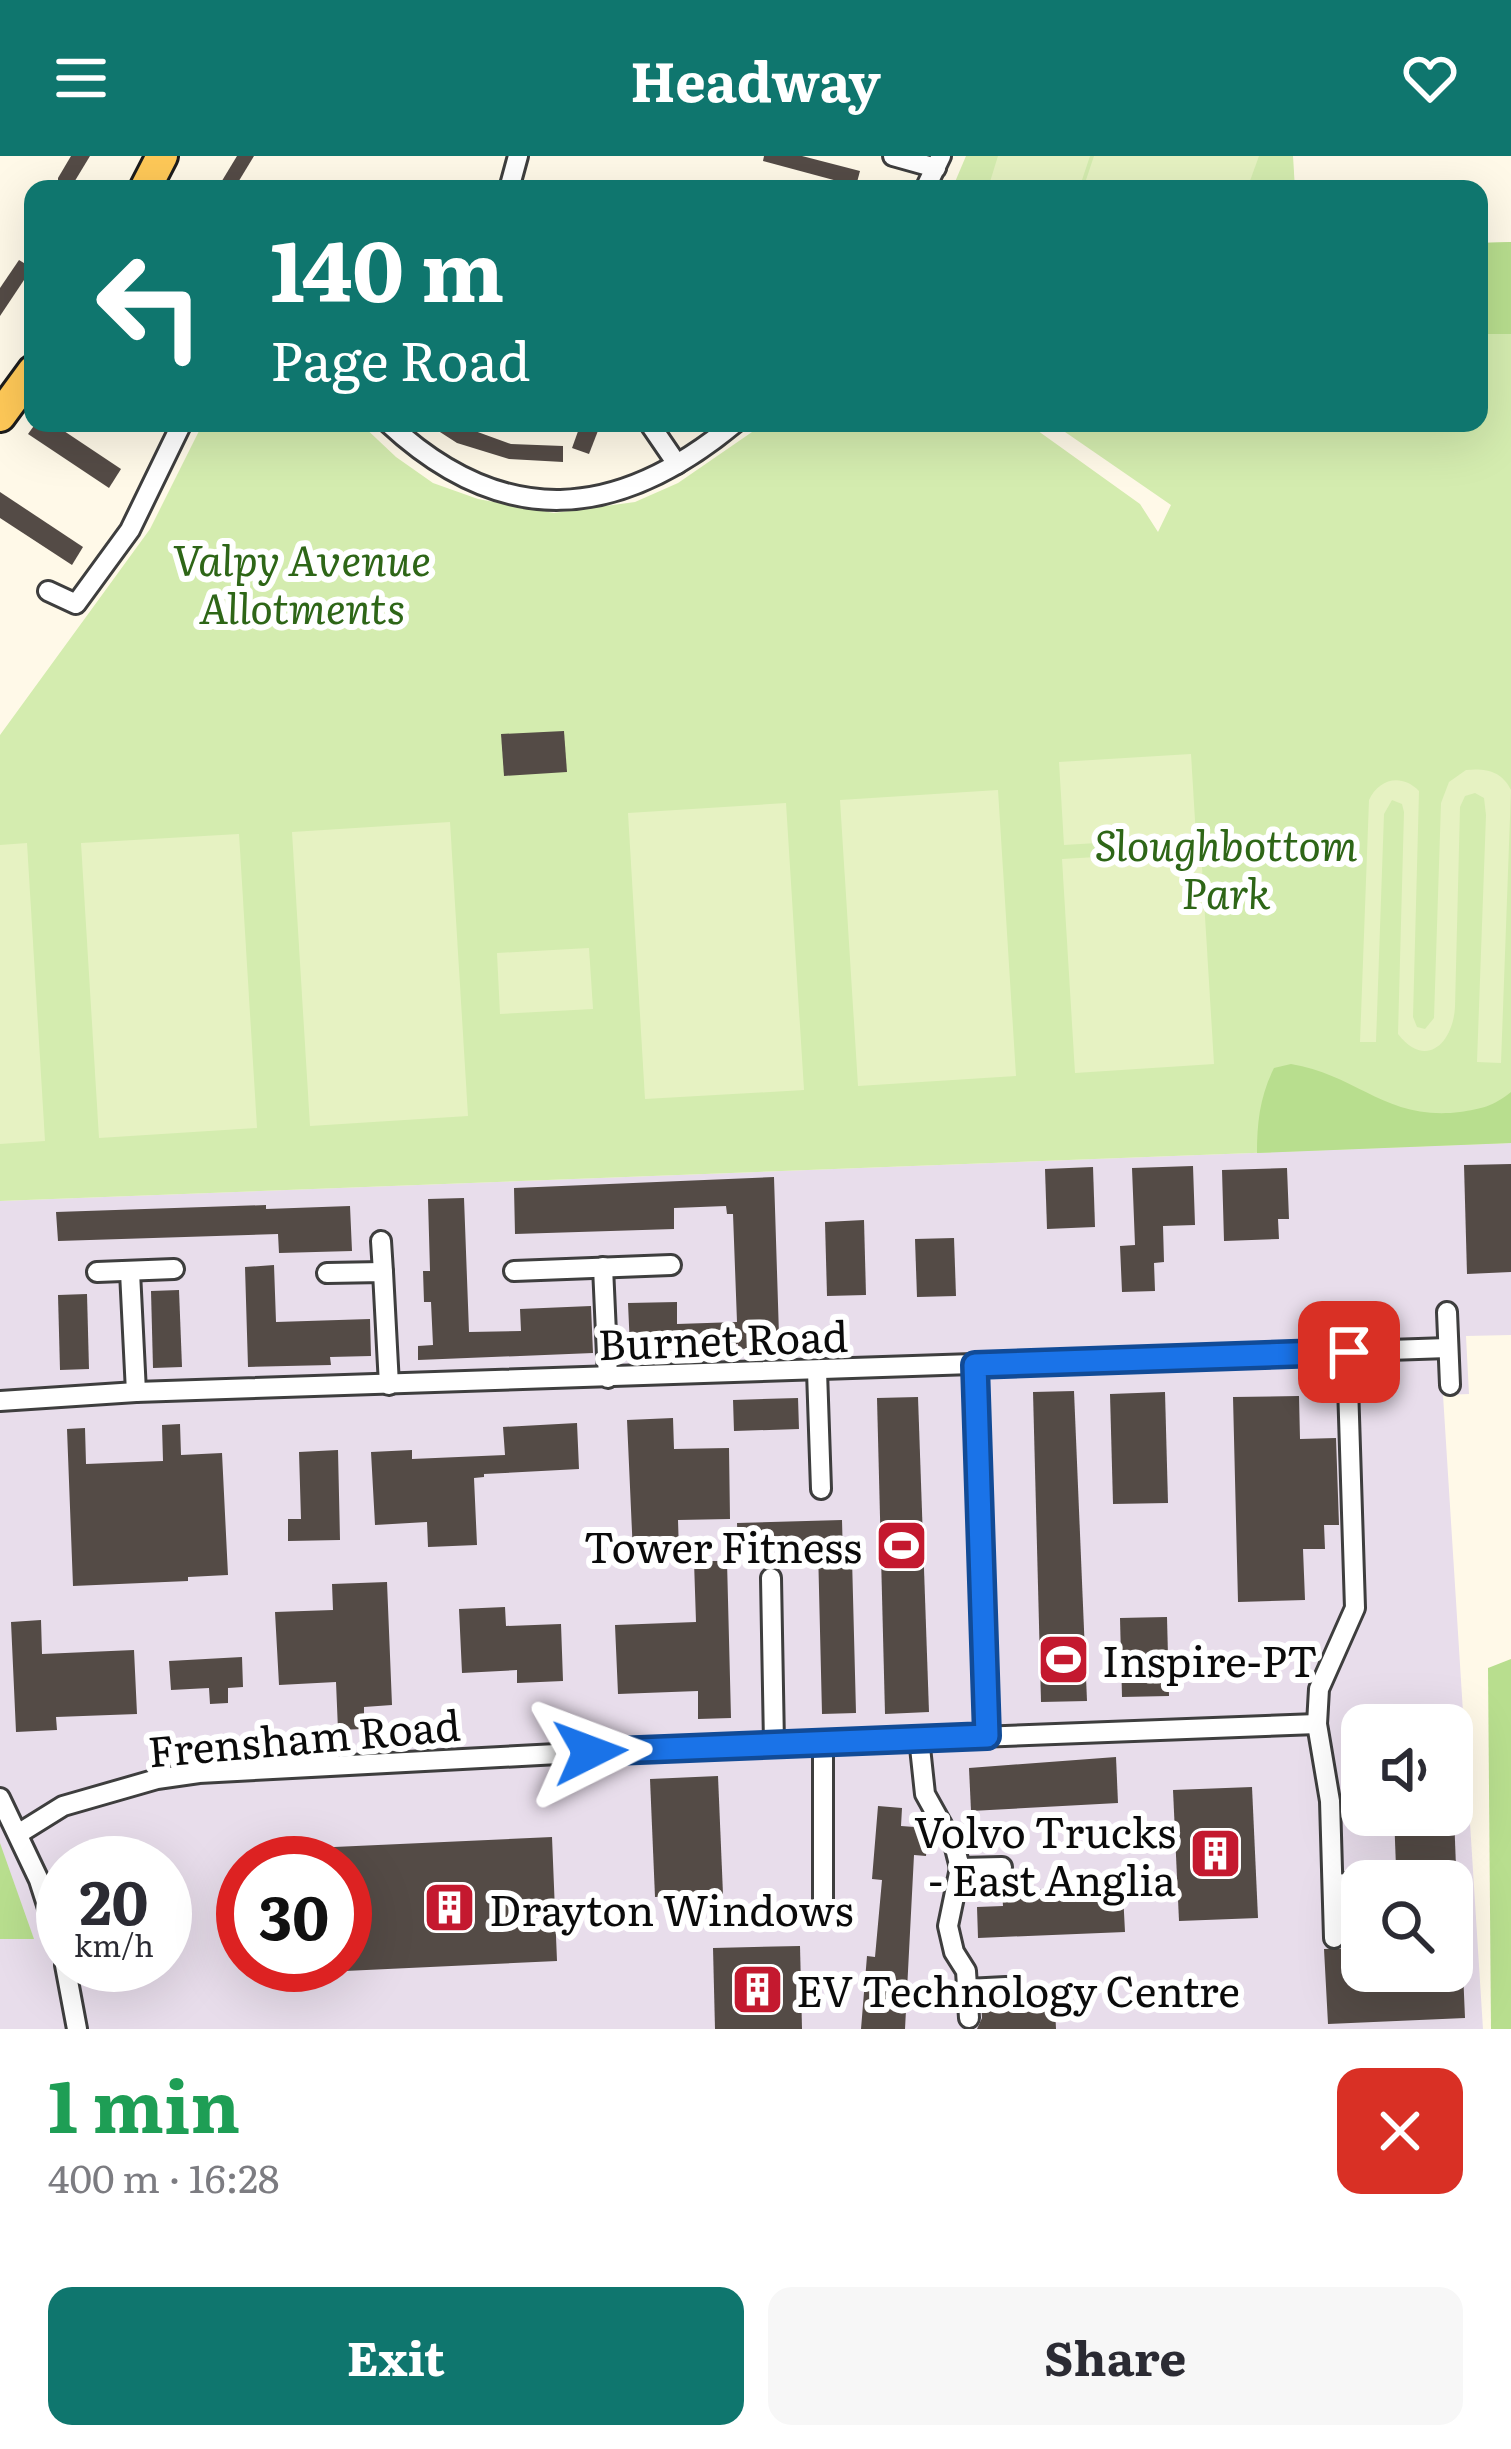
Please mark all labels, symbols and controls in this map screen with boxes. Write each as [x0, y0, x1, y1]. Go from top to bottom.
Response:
text: Headway [630, 38, 881, 119]
icon: menu [48, 45, 114, 111]
icon: heart [1397, 45, 1463, 111]
text: 140 m [270, 203, 505, 328]
icon: left [72, 228, 228, 384]
text: Page Road [270, 317, 531, 398]
park label: Valpy Avenue Allotments [173, 527, 431, 637]
park label: Sloughbottom Park [1094, 812, 1358, 922]
pin [1298, 1301, 1400, 1403]
street label: Burnet Road [597, 1303, 849, 1373]
icon: arrive [1316, 1319, 1382, 1385]
place label: Tower Fitness [583, 1514, 862, 1576]
sports icon: Tower Fitness [873, 1517, 929, 1573]
place label: Inspire-PT [1102, 1628, 1318, 1690]
sports icon: Inspire-PT [1035, 1631, 1091, 1687]
position arrow [527, 1689, 653, 1815]
street label: Frensham Road [145, 1691, 463, 1781]
map controls [1341, 1704, 1473, 1992]
button: sound [1341, 1704, 1473, 1836]
place label: Volvo Trucks - East Anglia [914, 1799, 1176, 1909]
building icon: Volvo Trucks - East Anglia [1187, 1826, 1243, 1882]
speed limit sign: 30 [216, 1836, 372, 1992]
text: 20 [79, 1854, 149, 1943]
button: search [1341, 1860, 1473, 1992]
place label: Drayton Windows [489, 1877, 854, 1939]
building icon: Drayton Windows [422, 1880, 478, 1936]
text: km/h [74, 1922, 154, 1966]
place label: EV Technology Centre [796, 1958, 1240, 2020]
building icon: EV Technology Centre [729, 1961, 785, 2017]
text: 1 min [48, 2048, 240, 2155]
button: close [1337, 2068, 1463, 2194]
text: 400 m · 16:28 [48, 2147, 279, 2205]
button: Exit [48, 2287, 744, 2425]
button: Share [768, 2287, 1463, 2425]

